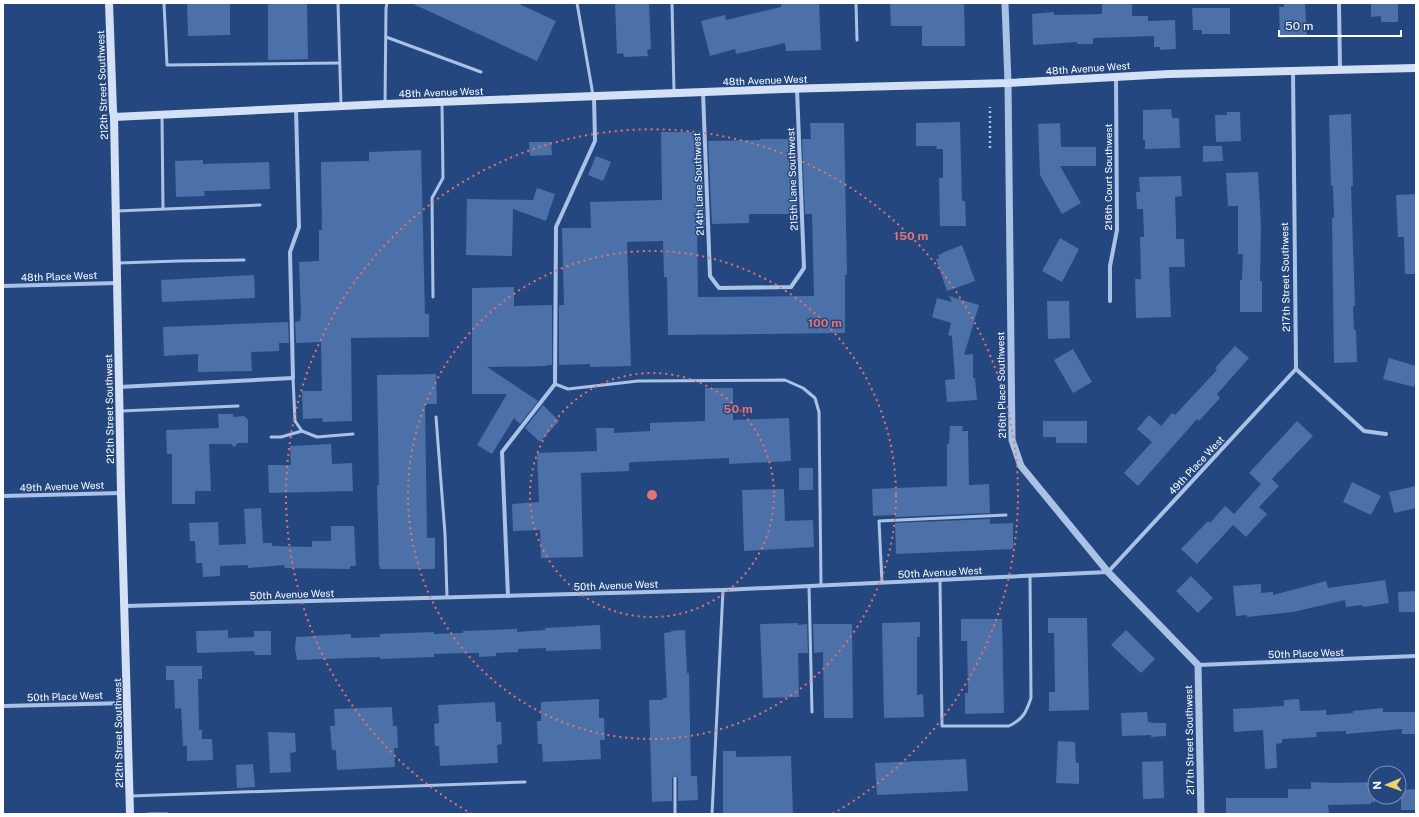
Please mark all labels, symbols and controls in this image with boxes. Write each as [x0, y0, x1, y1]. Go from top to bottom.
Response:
scale bar [1279, 12, 1401, 38]
text: 50 m [1285, 19, 1313, 33]
street label: 212th Street Southwest [94, 30, 110, 140]
street label: 48th Avenue West [1045, 59, 1131, 77]
street label: 48th Avenue West [722, 73, 808, 87]
street label: 48th Avenue West [398, 85, 484, 99]
street label: 216th Court Southwest [1102, 124, 1114, 230]
street label: 215th Lane Southwest [784, 127, 800, 231]
street label: 214th Lane Southwest [690, 132, 706, 236]
street label: 217th Street Southwest [1278, 222, 1292, 332]
text: 150 m [894, 229, 928, 243]
street label: 48th Place West [21, 269, 98, 283]
text: 100 m [808, 316, 842, 330]
street label: 216th Place Southwest [994, 332, 1008, 438]
street label: 212th Street Southwest [102, 354, 116, 464]
text: 50 m [723, 402, 753, 416]
street label: 49th Place West [1166, 433, 1226, 497]
street label: 49th Avenue West [19, 479, 105, 493]
centre of rings [645, 488, 659, 502]
street label: 50th Avenue West [897, 564, 983, 580]
street label: 50th Avenue West [573, 578, 659, 592]
street label: 50th Avenue West [249, 587, 335, 601]
street label: 50th Place West [1268, 646, 1344, 660]
street label: 212th Street Southwest [111, 678, 125, 788]
street label: 217th Street Southwest [1182, 685, 1196, 795]
street label: 50th Place West [27, 689, 103, 703]
north arrow [1367, 765, 1407, 805]
text: N [1371, 781, 1383, 790]

